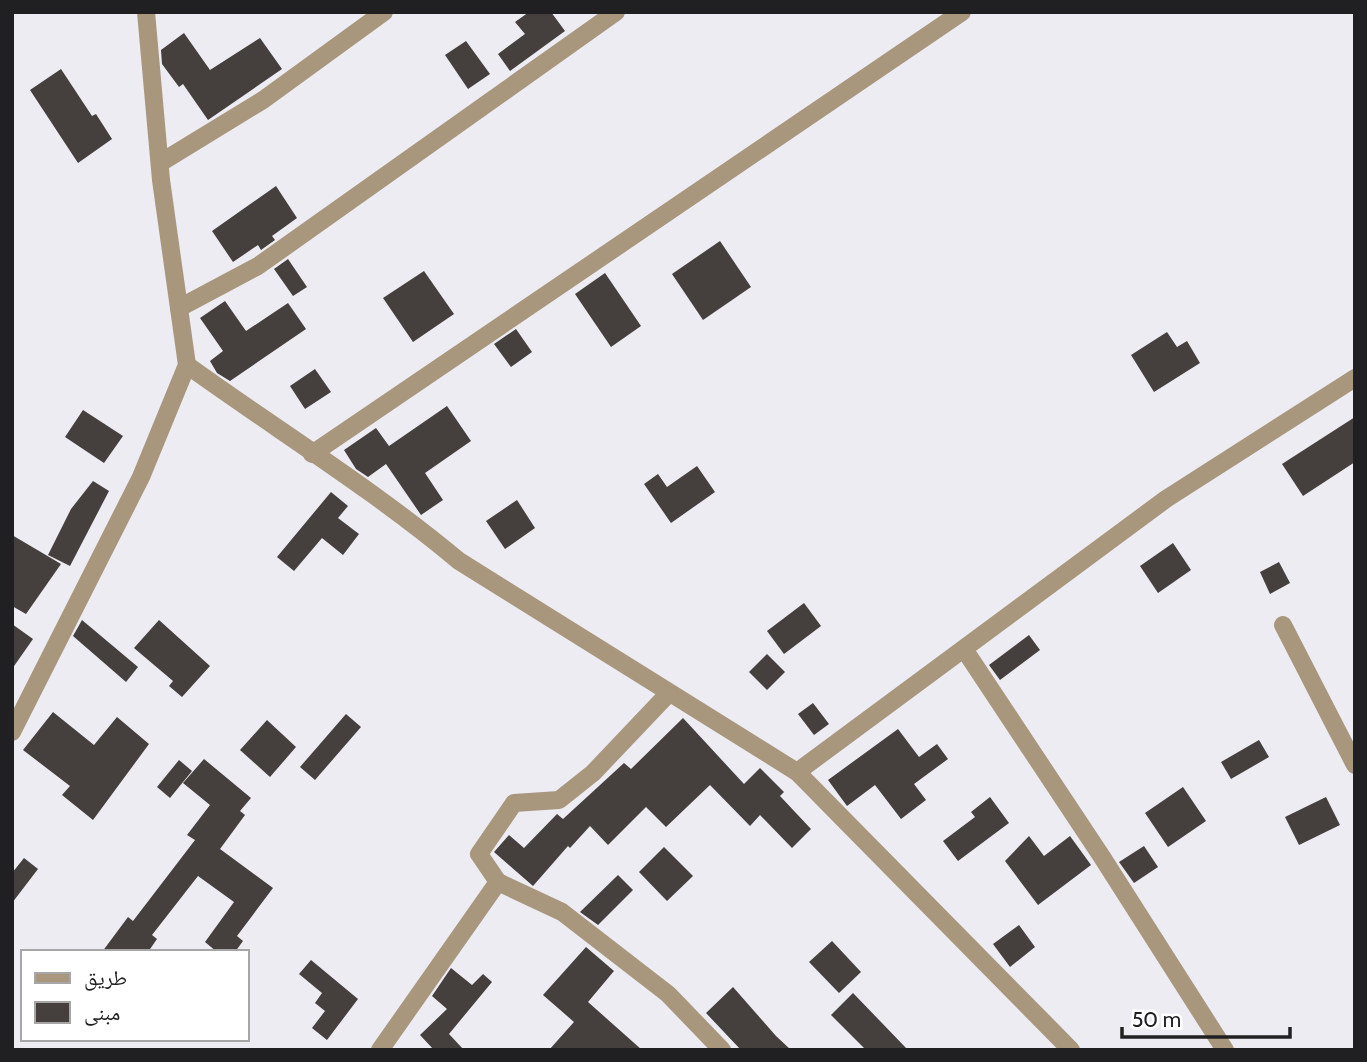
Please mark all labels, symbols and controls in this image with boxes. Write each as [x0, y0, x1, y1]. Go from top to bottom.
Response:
legend [21, 950, 248, 1041]
text: طريق [84, 965, 127, 991]
scale bar [1122, 996, 1290, 1040]
text: مبنى [84, 1000, 120, 1026]
text: 50 m [1132, 1007, 1181, 1032]

